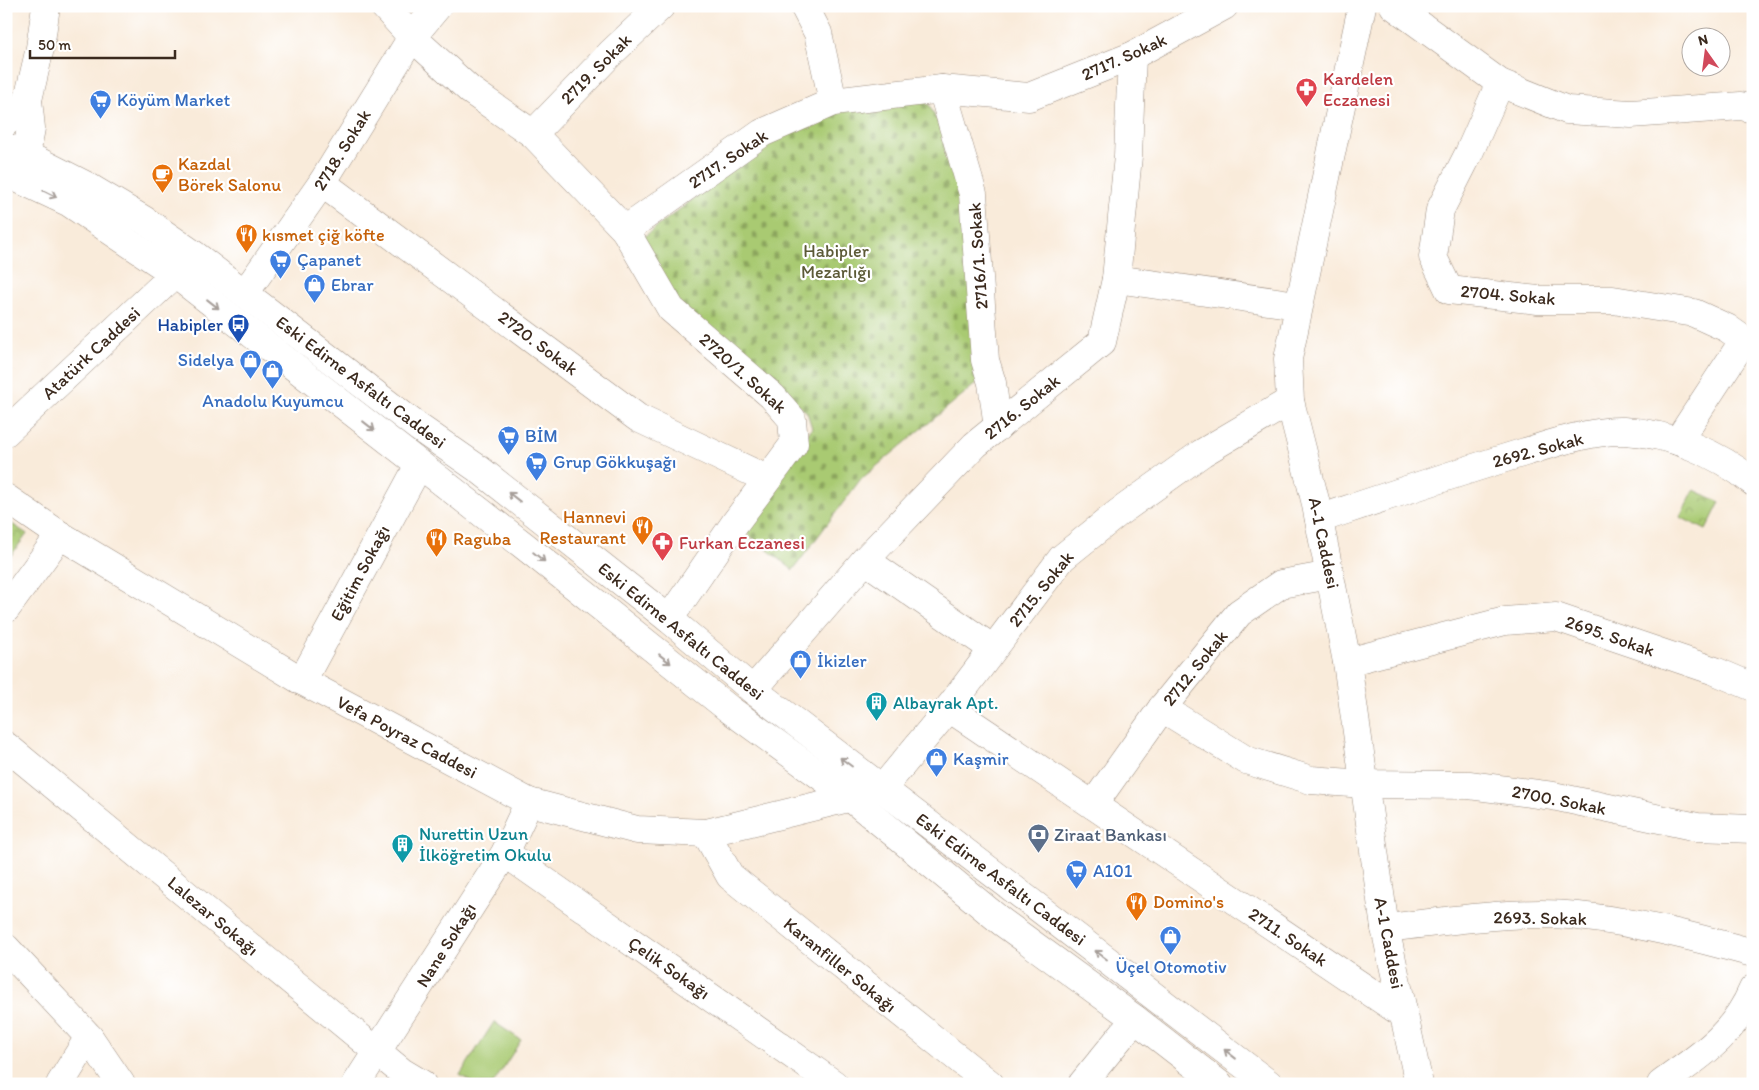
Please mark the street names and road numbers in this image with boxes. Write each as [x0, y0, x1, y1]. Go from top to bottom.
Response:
street label: 2717. Sokak [1078, 28, 1170, 86]
street label: 2719. Sokak [556, 29, 636, 109]
street label: 2718. Sokak [308, 105, 376, 195]
street label: 2717. Sokak [684, 124, 772, 194]
street label: 2716/1. Sokak [963, 202, 993, 310]
street label: 2704. Sokak [1459, 280, 1557, 310]
street label: Atatürk Caddesi [37, 302, 145, 404]
street label: 2720. Sokak [494, 306, 582, 380]
street label: Eski Edirne Asfaltı Caddesi [272, 311, 450, 453]
street label: 2720/1. Sokak [695, 328, 791, 418]
street label: 2716. Sokak [980, 370, 1064, 444]
street label: 2692. Sokak [1490, 427, 1586, 473]
street label: A-1 Caddesi [1304, 495, 1344, 591]
street label: Eğitim Sokağı [326, 521, 394, 625]
street label: 2715. Sokak [1004, 547, 1078, 631]
street label: Eski Edirne Asfaltı Caddesi [593, 557, 769, 705]
street label: 2695. Sokak [1562, 610, 1658, 662]
street label: 2712. Sokak [1158, 626, 1232, 710]
street label: Vefa Poyraz Caddesi [333, 691, 481, 783]
street label: 2700. Sokak [1510, 780, 1608, 820]
street label: Eski Edirne Asfaltı Caddesi [912, 808, 1090, 950]
street label: Lalezar Sokağı [163, 872, 263, 960]
street label: A-1 Caddesi [1369, 895, 1409, 991]
street label: Nane Sokağı [411, 898, 481, 992]
street label: 2711. Sokak [1244, 903, 1332, 971]
street label: 2693. Sokak [1493, 906, 1587, 930]
street label: Karanfiller Sokağı [779, 913, 901, 1017]
street label: Çelik Sokağı [624, 932, 714, 1004]

